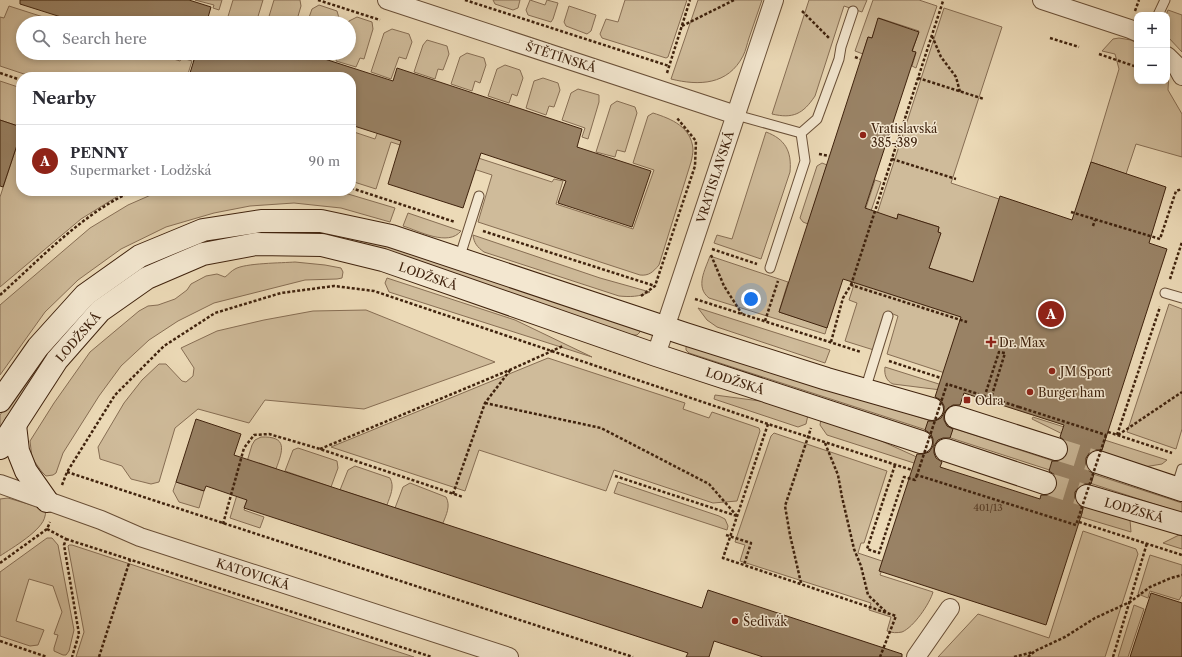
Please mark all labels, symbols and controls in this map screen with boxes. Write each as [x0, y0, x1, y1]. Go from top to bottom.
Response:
map controls [1134, 12, 1170, 84]
button: + [1134, 12, 1170, 48]
search box [16, 16, 356, 60]
icon: search [30, 27, 52, 49]
text: Search here [62, 29, 147, 48]
street label: ŠTĚTÍNSKÁ [524, 38, 600, 76]
button: − [1134, 48, 1170, 84]
text: Nearby [32, 88, 96, 108]
place label: Vratislavská 385-389 [870, 121, 938, 150]
street label: VRATISLAVSKÁ [692, 128, 737, 226]
marker: Vratislavská 385-389 [858, 130, 868, 140]
text: PENNY [70, 143, 128, 162]
text: A [40, 153, 50, 169]
text: 90 m [309, 153, 340, 169]
text: Supermarket · Lodžská [70, 162, 211, 178]
street label: LODŽSKÁ [397, 258, 461, 293]
your location [741, 289, 761, 309]
pin: A [1038, 299, 1064, 329]
street label: LODŽSKÁ [52, 308, 104, 365]
place label: Dr. Max [999, 335, 1045, 350]
marker: Dr. Max [986, 337, 996, 347]
street label: LODŽSKÁ [704, 364, 768, 398]
place label: JM Sport [1058, 364, 1112, 379]
marker: JM Sport [1047, 366, 1057, 376]
place label: Burger ham [1038, 385, 1105, 400]
marker: Burger ham [1025, 387, 1035, 397]
place label: Odra [975, 393, 1004, 408]
marker: Odra [962, 395, 972, 405]
street label: LODŽSKÁ [1103, 493, 1167, 526]
house number: 401/13 [973, 501, 1003, 514]
street label: KATOVICKÁ [214, 554, 293, 593]
place label: Šedivák [743, 613, 788, 629]
marker: Šedivák [730, 616, 740, 626]

